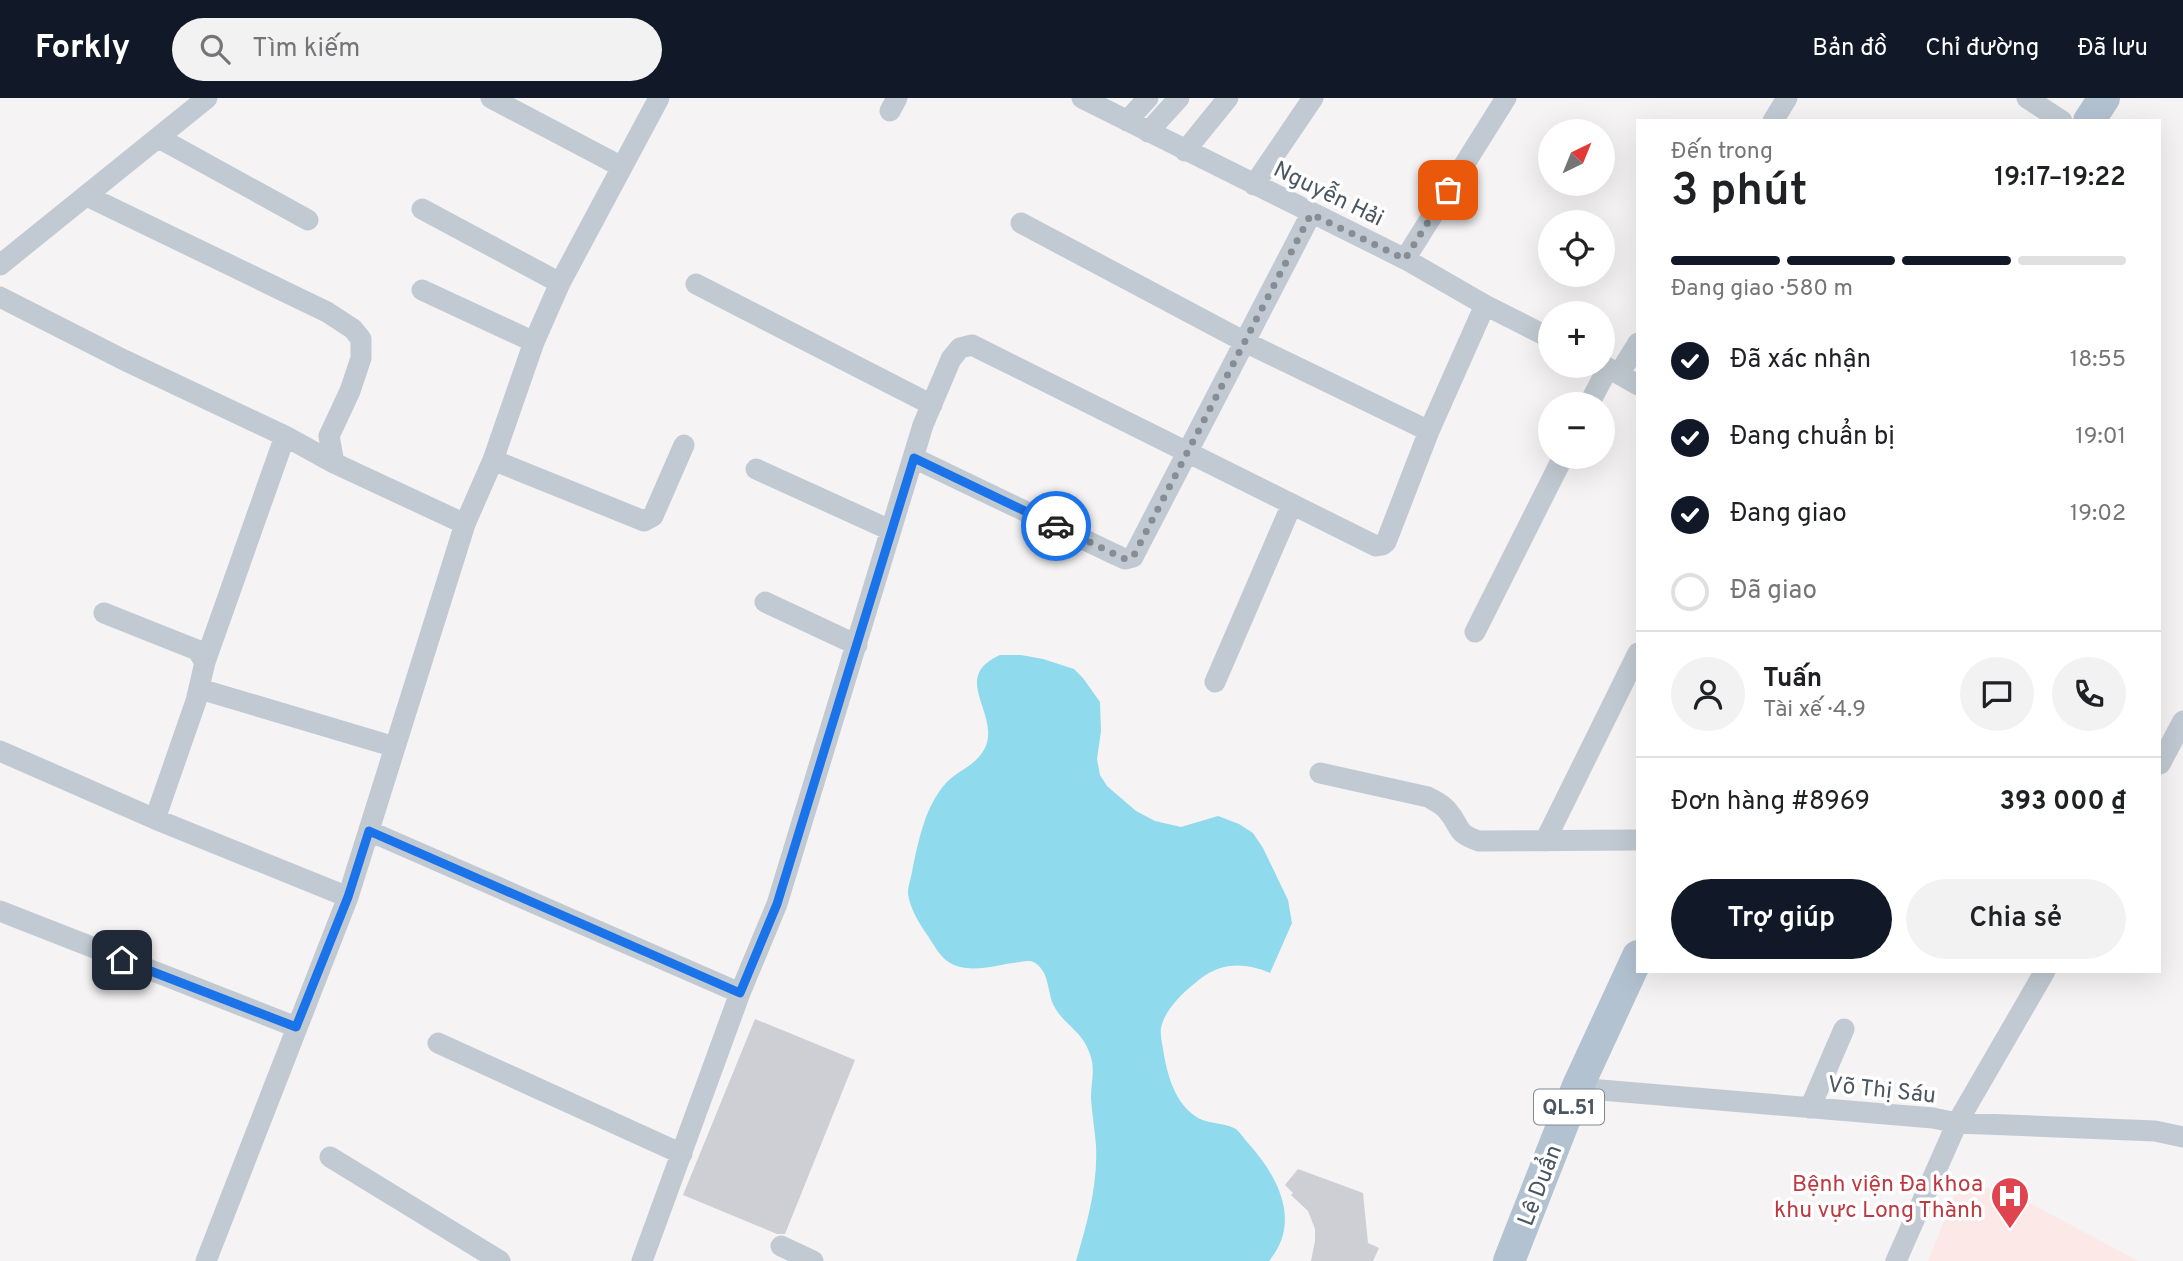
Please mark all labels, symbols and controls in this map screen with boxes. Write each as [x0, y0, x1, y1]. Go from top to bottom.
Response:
search box [172, 18, 662, 81]
text: Forkly [35, 28, 130, 70]
icon: search [196, 30, 234, 68]
text: Tìm kiếm [252, 33, 360, 66]
text: Bản đồ [1812, 34, 1887, 64]
text: Chỉ đường [1925, 34, 2039, 64]
text: Đã lưu [2077, 34, 2148, 64]
north arrow [1538, 119, 1615, 196]
map controls [1538, 119, 1615, 469]
text: Đến trong [1671, 138, 1773, 167]
street label: Nguyễn Hải [1268, 155, 1388, 234]
pin [1418, 160, 1478, 220]
text: 19:17–19:22 [1994, 162, 2126, 195]
text: 3 phút [1671, 163, 1808, 222]
icon: bag [1429, 171, 1467, 209]
button: locate [1538, 210, 1615, 287]
text: Đang giao · 580 m [1671, 275, 1853, 304]
button: + [1538, 301, 1615, 378]
icon: check [1671, 342, 1709, 380]
text: Đã xác nhận [1730, 344, 1871, 377]
text: 18:55 [2070, 346, 2126, 375]
button: − [1538, 392, 1615, 469]
icon: check [1671, 419, 1709, 457]
text: Đang chuẩn bị [1730, 421, 1895, 454]
text: 19:01 [2075, 423, 2126, 452]
courier [1021, 491, 1091, 561]
icon: check [1671, 496, 1709, 534]
text: Đang giao [1730, 498, 1847, 531]
text: 19:02 [2070, 500, 2126, 529]
icon: car [1037, 507, 1075, 545]
text: Đã giao [1730, 575, 1817, 608]
button: person [1671, 657, 1745, 731]
button: chat [1960, 657, 2034, 731]
button: phone [2052, 657, 2126, 731]
text: Tuấn [1763, 663, 1822, 696]
text: Tài xế · 4.9 [1763, 696, 1866, 725]
text: Đơn hàng #8969 [1671, 786, 1870, 819]
text: 393 000 ₫ [1999, 786, 2126, 819]
button: Trợ giúp [1671, 879, 1892, 959]
button: Chia sẻ [1906, 879, 2126, 959]
pin [92, 930, 152, 990]
icon: home [103, 941, 141, 979]
street label: Võ Thị Sáu [1826, 1071, 1937, 1112]
road number: QL.51 [1534, 1090, 1604, 1124]
street label: Lê Duẩn [1510, 1140, 1570, 1230]
place label: Bệnh viện Đa khoa khu vực Long Thành [1774, 1171, 1983, 1226]
hospital icon: Bệnh viện Đa khoa khu vực Long Thành [1989, 1175, 2031, 1230]

